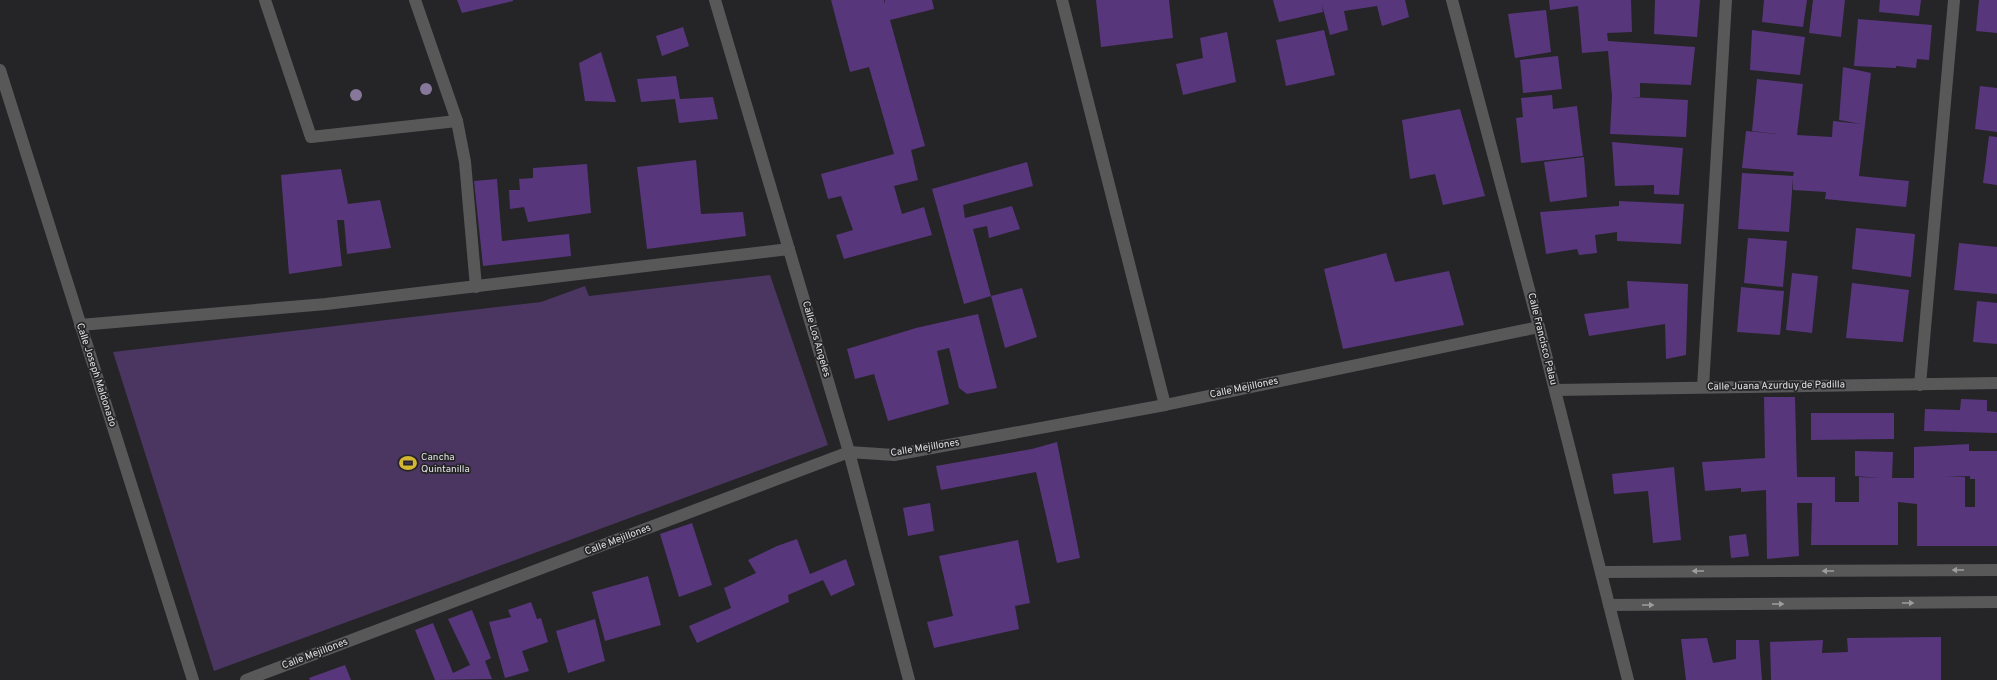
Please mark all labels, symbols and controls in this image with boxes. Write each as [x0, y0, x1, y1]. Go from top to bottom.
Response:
street label: Calle Francisco Palau [1524, 292, 1560, 386]
street label: Calle Los Angeles [799, 299, 833, 379]
street label: Calle Joseph Maldonado [73, 321, 119, 429]
street label: Calle Mejillones [1209, 374, 1280, 402]
street label: Calle Juana Azurduy de Padilla [1707, 378, 1845, 394]
street label: Calle Mejillones [890, 436, 961, 460]
place label: Cancha Quintanilla [421, 451, 470, 476]
sports icon: Cancha Quintanilla [398, 453, 418, 473]
street label: Calle Mejillones [583, 521, 653, 559]
one-way arrow [1951, 567, 1964, 573]
one-way arrow [1691, 568, 1704, 574]
one-way arrow [1821, 568, 1834, 574]
one-way arrow [1902, 600, 1915, 606]
one-way arrow [1772, 601, 1785, 607]
one-way arrow [1642, 602, 1655, 608]
street label: Calle Mejillones [280, 635, 350, 673]

